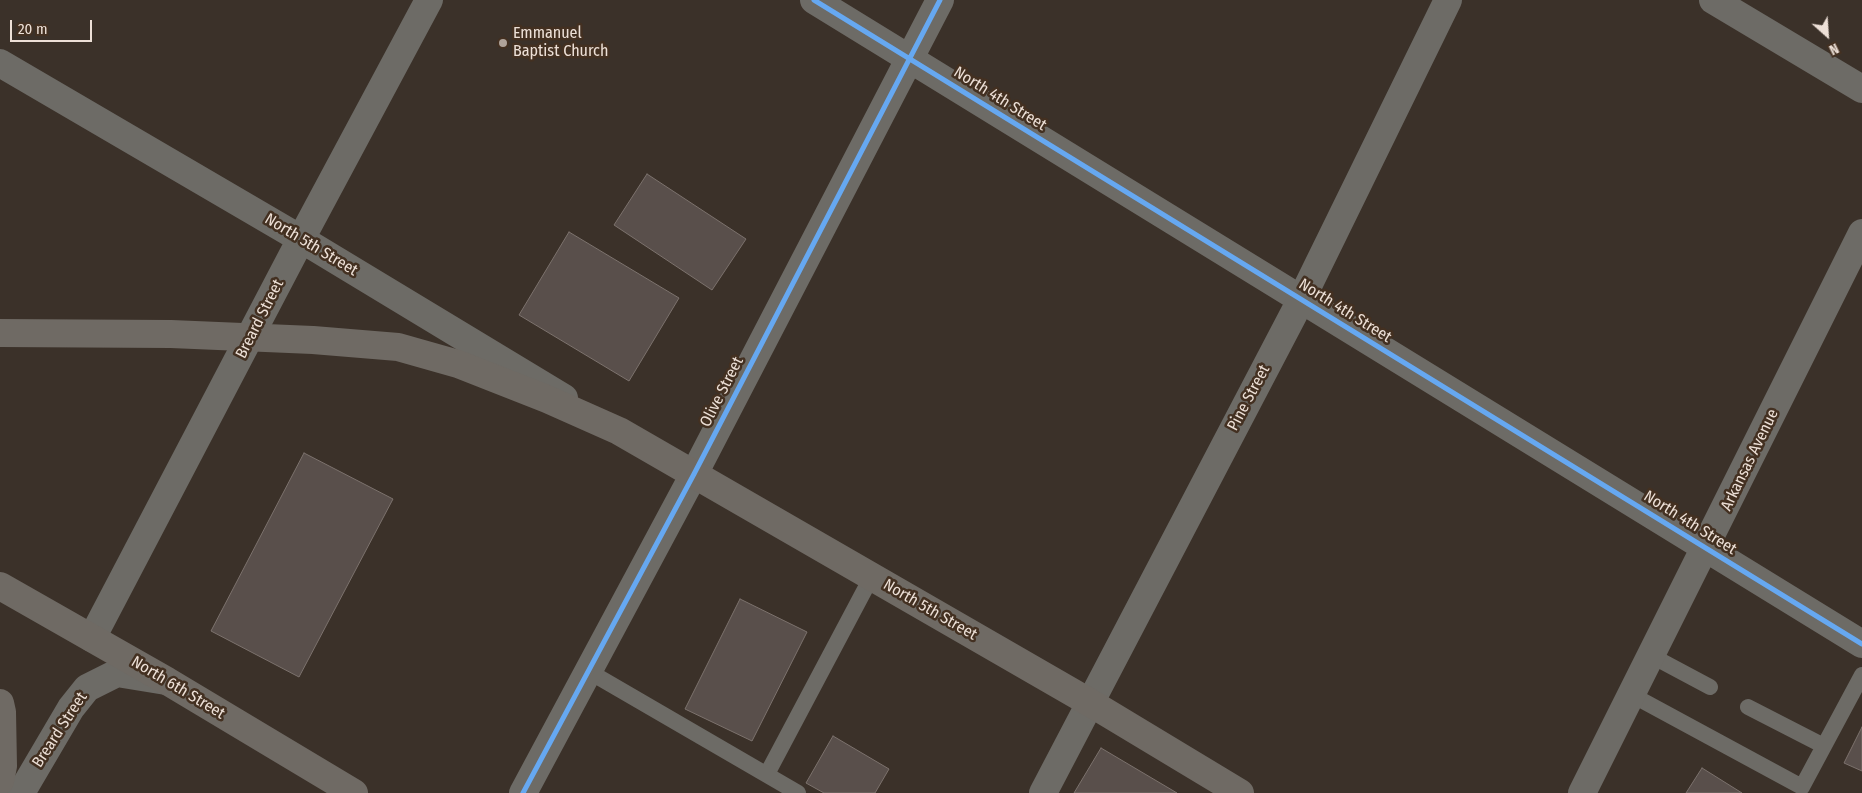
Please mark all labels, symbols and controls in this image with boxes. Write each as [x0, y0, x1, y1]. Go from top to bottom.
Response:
scale bar [12, 10, 95, 42]
north arrow [1802, 10, 1852, 60]
text: 20 m [18, 20, 48, 38]
place label: Emmanuel Baptist Church [513, 24, 608, 62]
marker: Emmanuel Baptist Church [497, 37, 509, 49]
text: N [1826, 39, 1841, 58]
street label: North 4th Street [950, 63, 1050, 135]
street label: North 5th Street [261, 210, 361, 280]
street label: North 4th Street [1295, 275, 1395, 347]
street label: Breard Street [232, 276, 288, 362]
street label: Olive Street [696, 354, 748, 430]
street label: Pine Street [1224, 362, 1274, 434]
street label: Arkansas Avenue [1717, 406, 1783, 514]
street label: North 4th Street [1640, 487, 1740, 559]
street label: North 5th Street [880, 575, 980, 645]
street label: North 6th Street [128, 653, 228, 723]
street label: Breard Street [28, 689, 92, 771]

